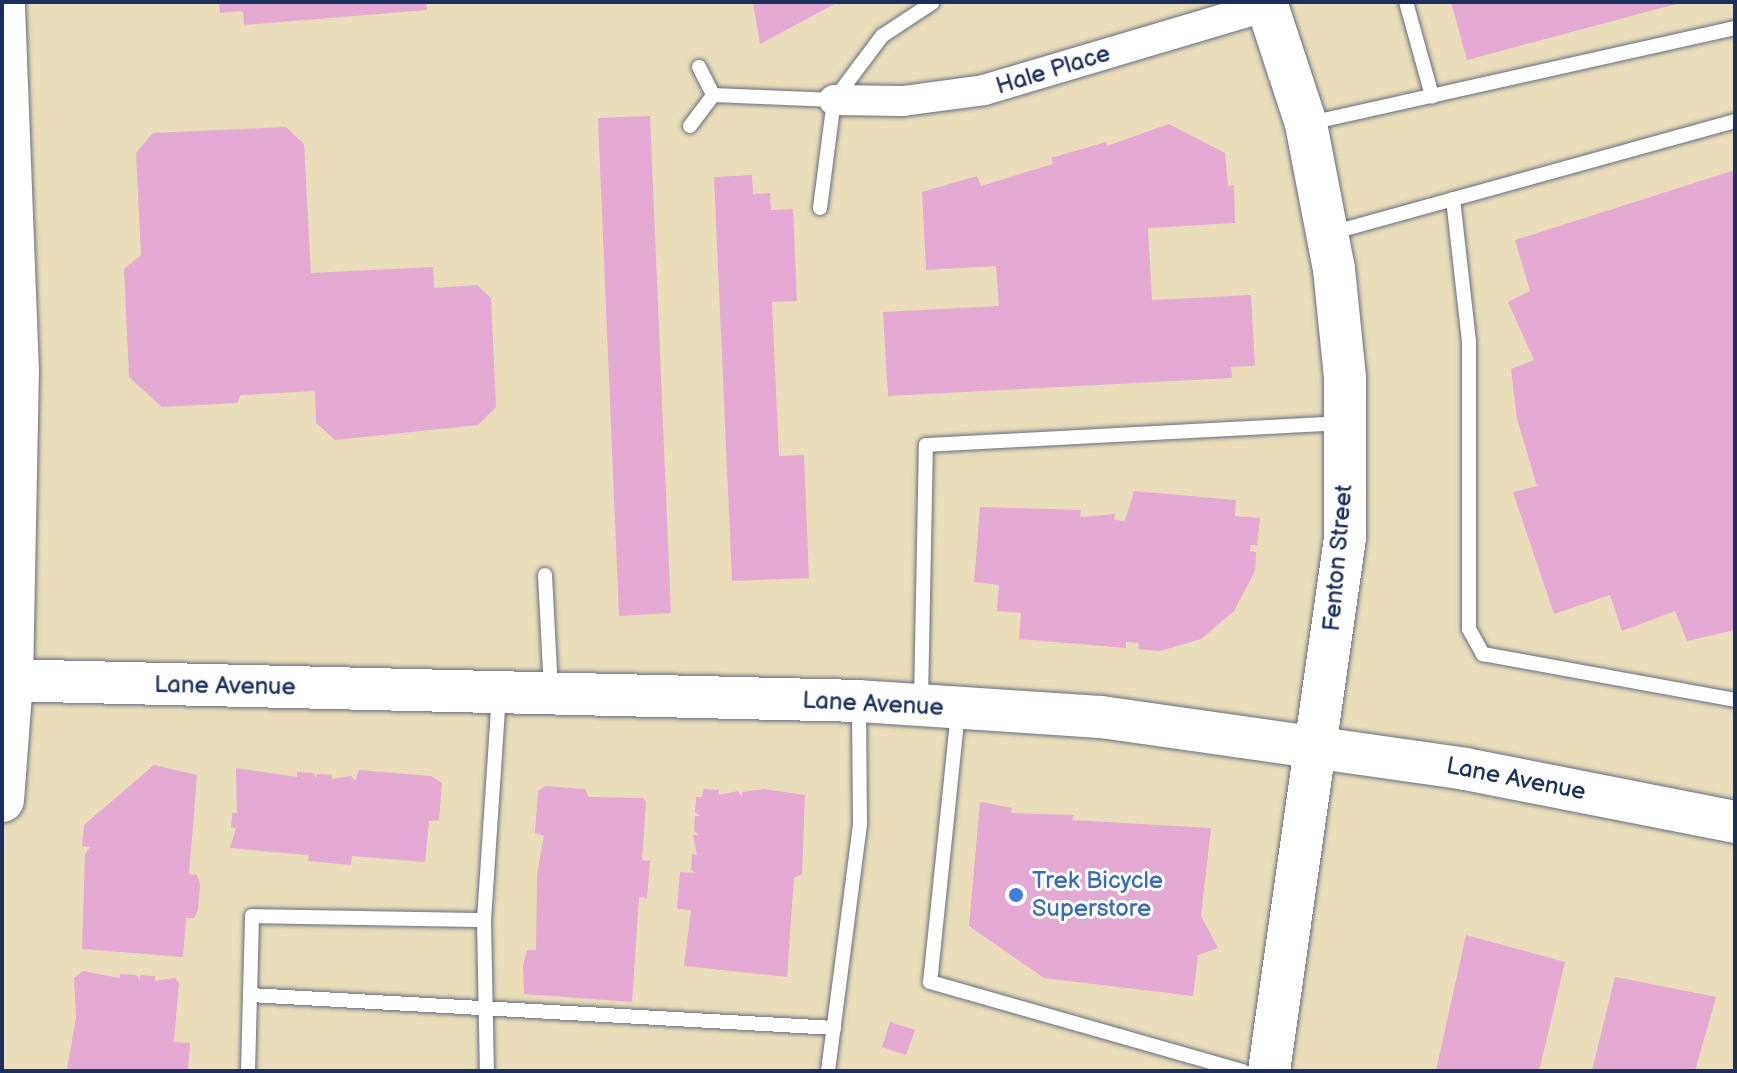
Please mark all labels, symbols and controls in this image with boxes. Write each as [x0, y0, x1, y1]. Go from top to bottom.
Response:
street label: Hale Place [992, 39, 1114, 101]
street label: Fenton Street [1317, 483, 1359, 633]
street label: Lane Avenue [154, 670, 296, 702]
street label: Lane Avenue [802, 686, 944, 722]
street label: Lane Avenue [1444, 751, 1588, 807]
place label: Trek Bicycle Superstore [1032, 867, 1163, 923]
marker: Trek Bicycle Superstore [1007, 886, 1025, 904]

